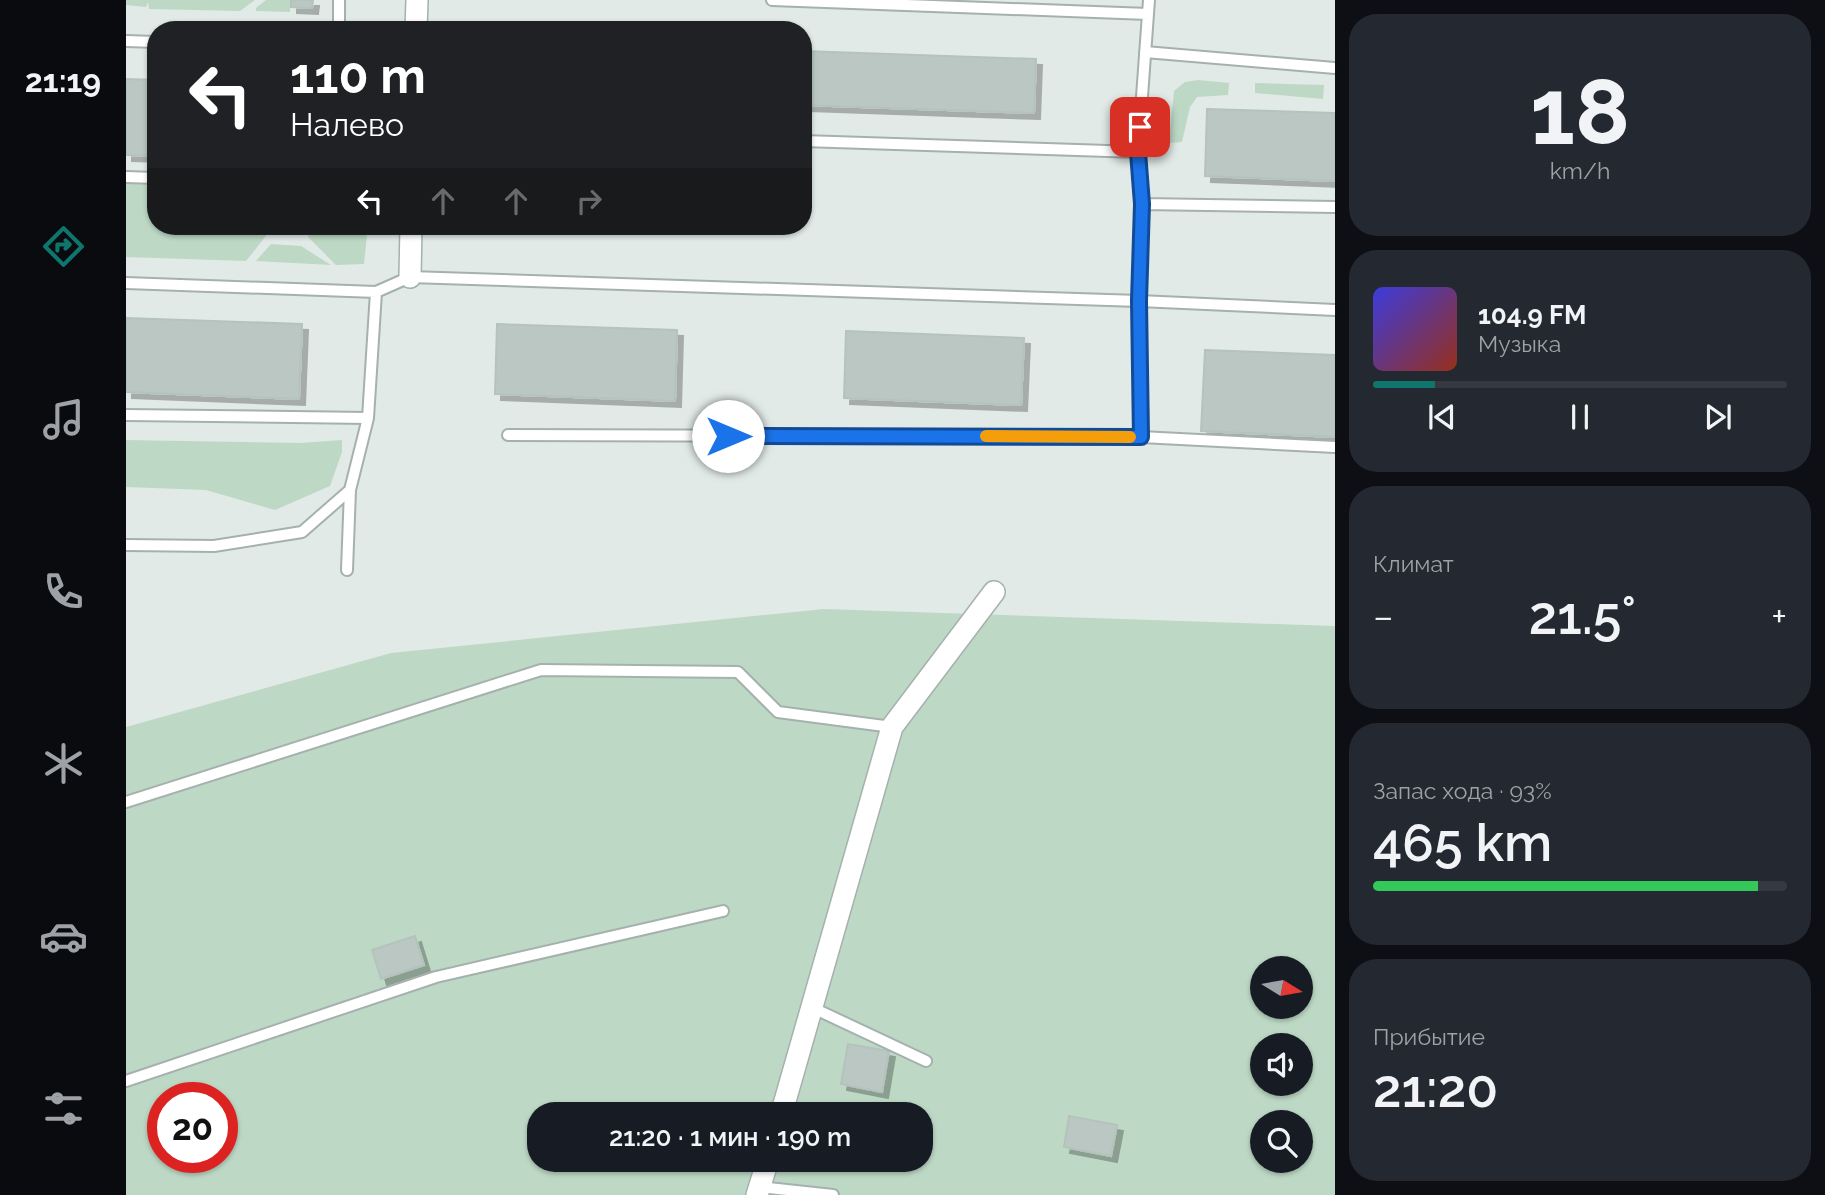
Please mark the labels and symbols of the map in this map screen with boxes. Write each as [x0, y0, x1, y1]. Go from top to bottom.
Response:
pin [1110, 97, 1170, 157]
position arrow [691, 399, 765, 473]
north arrow [1250, 956, 1312, 1018]
speed limit sign: 20 [147, 1082, 238, 1173]

